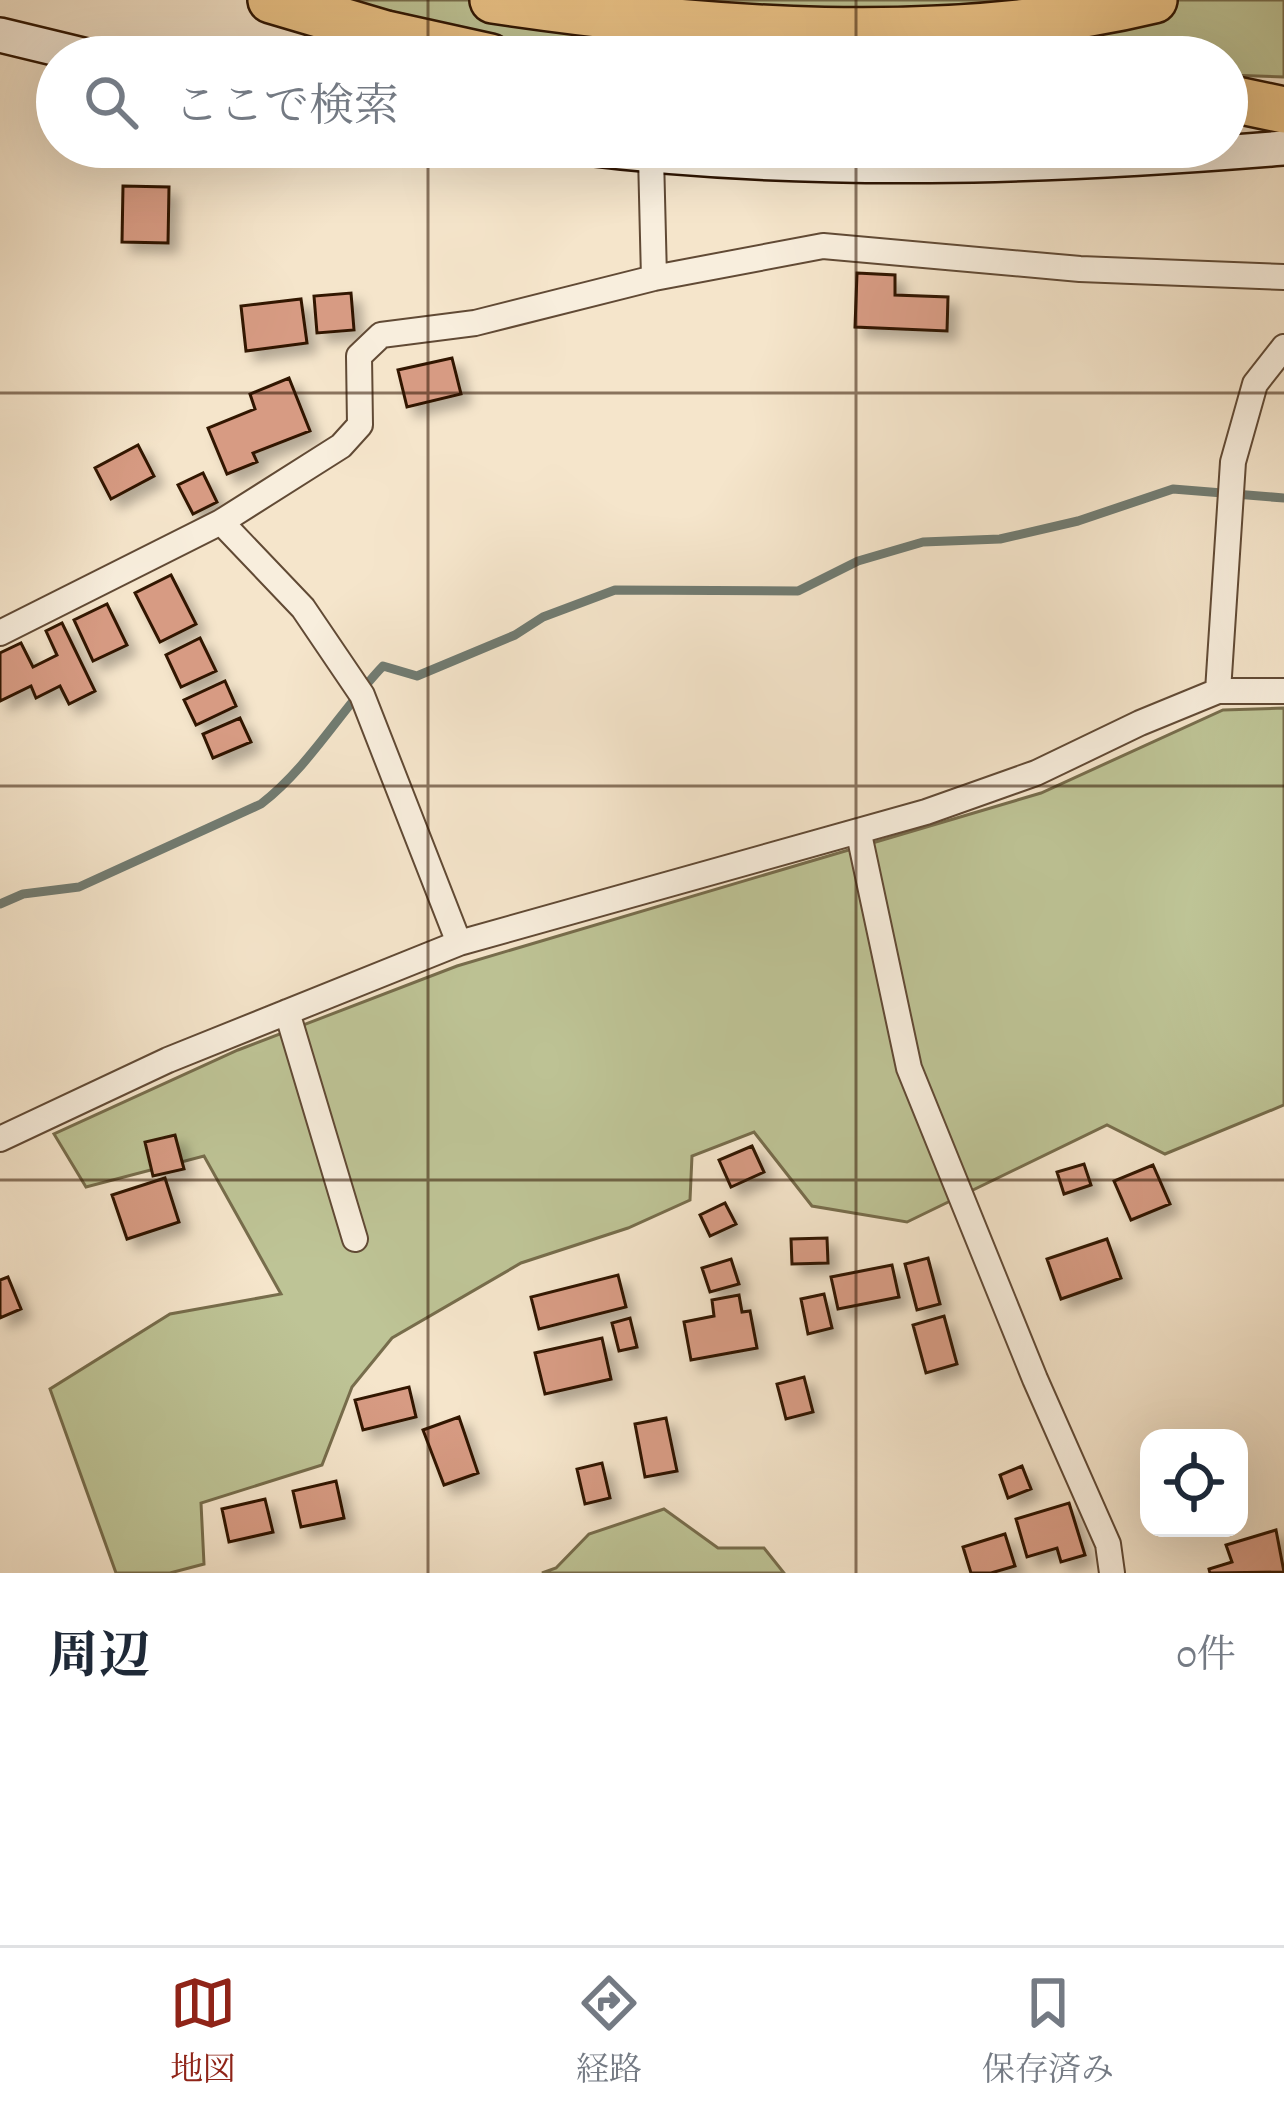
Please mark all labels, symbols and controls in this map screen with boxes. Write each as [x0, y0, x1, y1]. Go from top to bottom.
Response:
search box [36, 36, 1248, 168]
icon: search [78, 69, 144, 135]
text: ここで検索 [174, 74, 399, 136]
map controls [1140, 1429, 1248, 1537]
button: locate [1140, 1429, 1248, 1537]
text: 周辺 [48, 1620, 150, 1690]
text: 0件 [1176, 1627, 1236, 1680]
tab: 地図 [170, 1970, 236, 2091]
tab: 経路 [576, 1970, 642, 2091]
tab: 保存済み [982, 1970, 1114, 2091]

